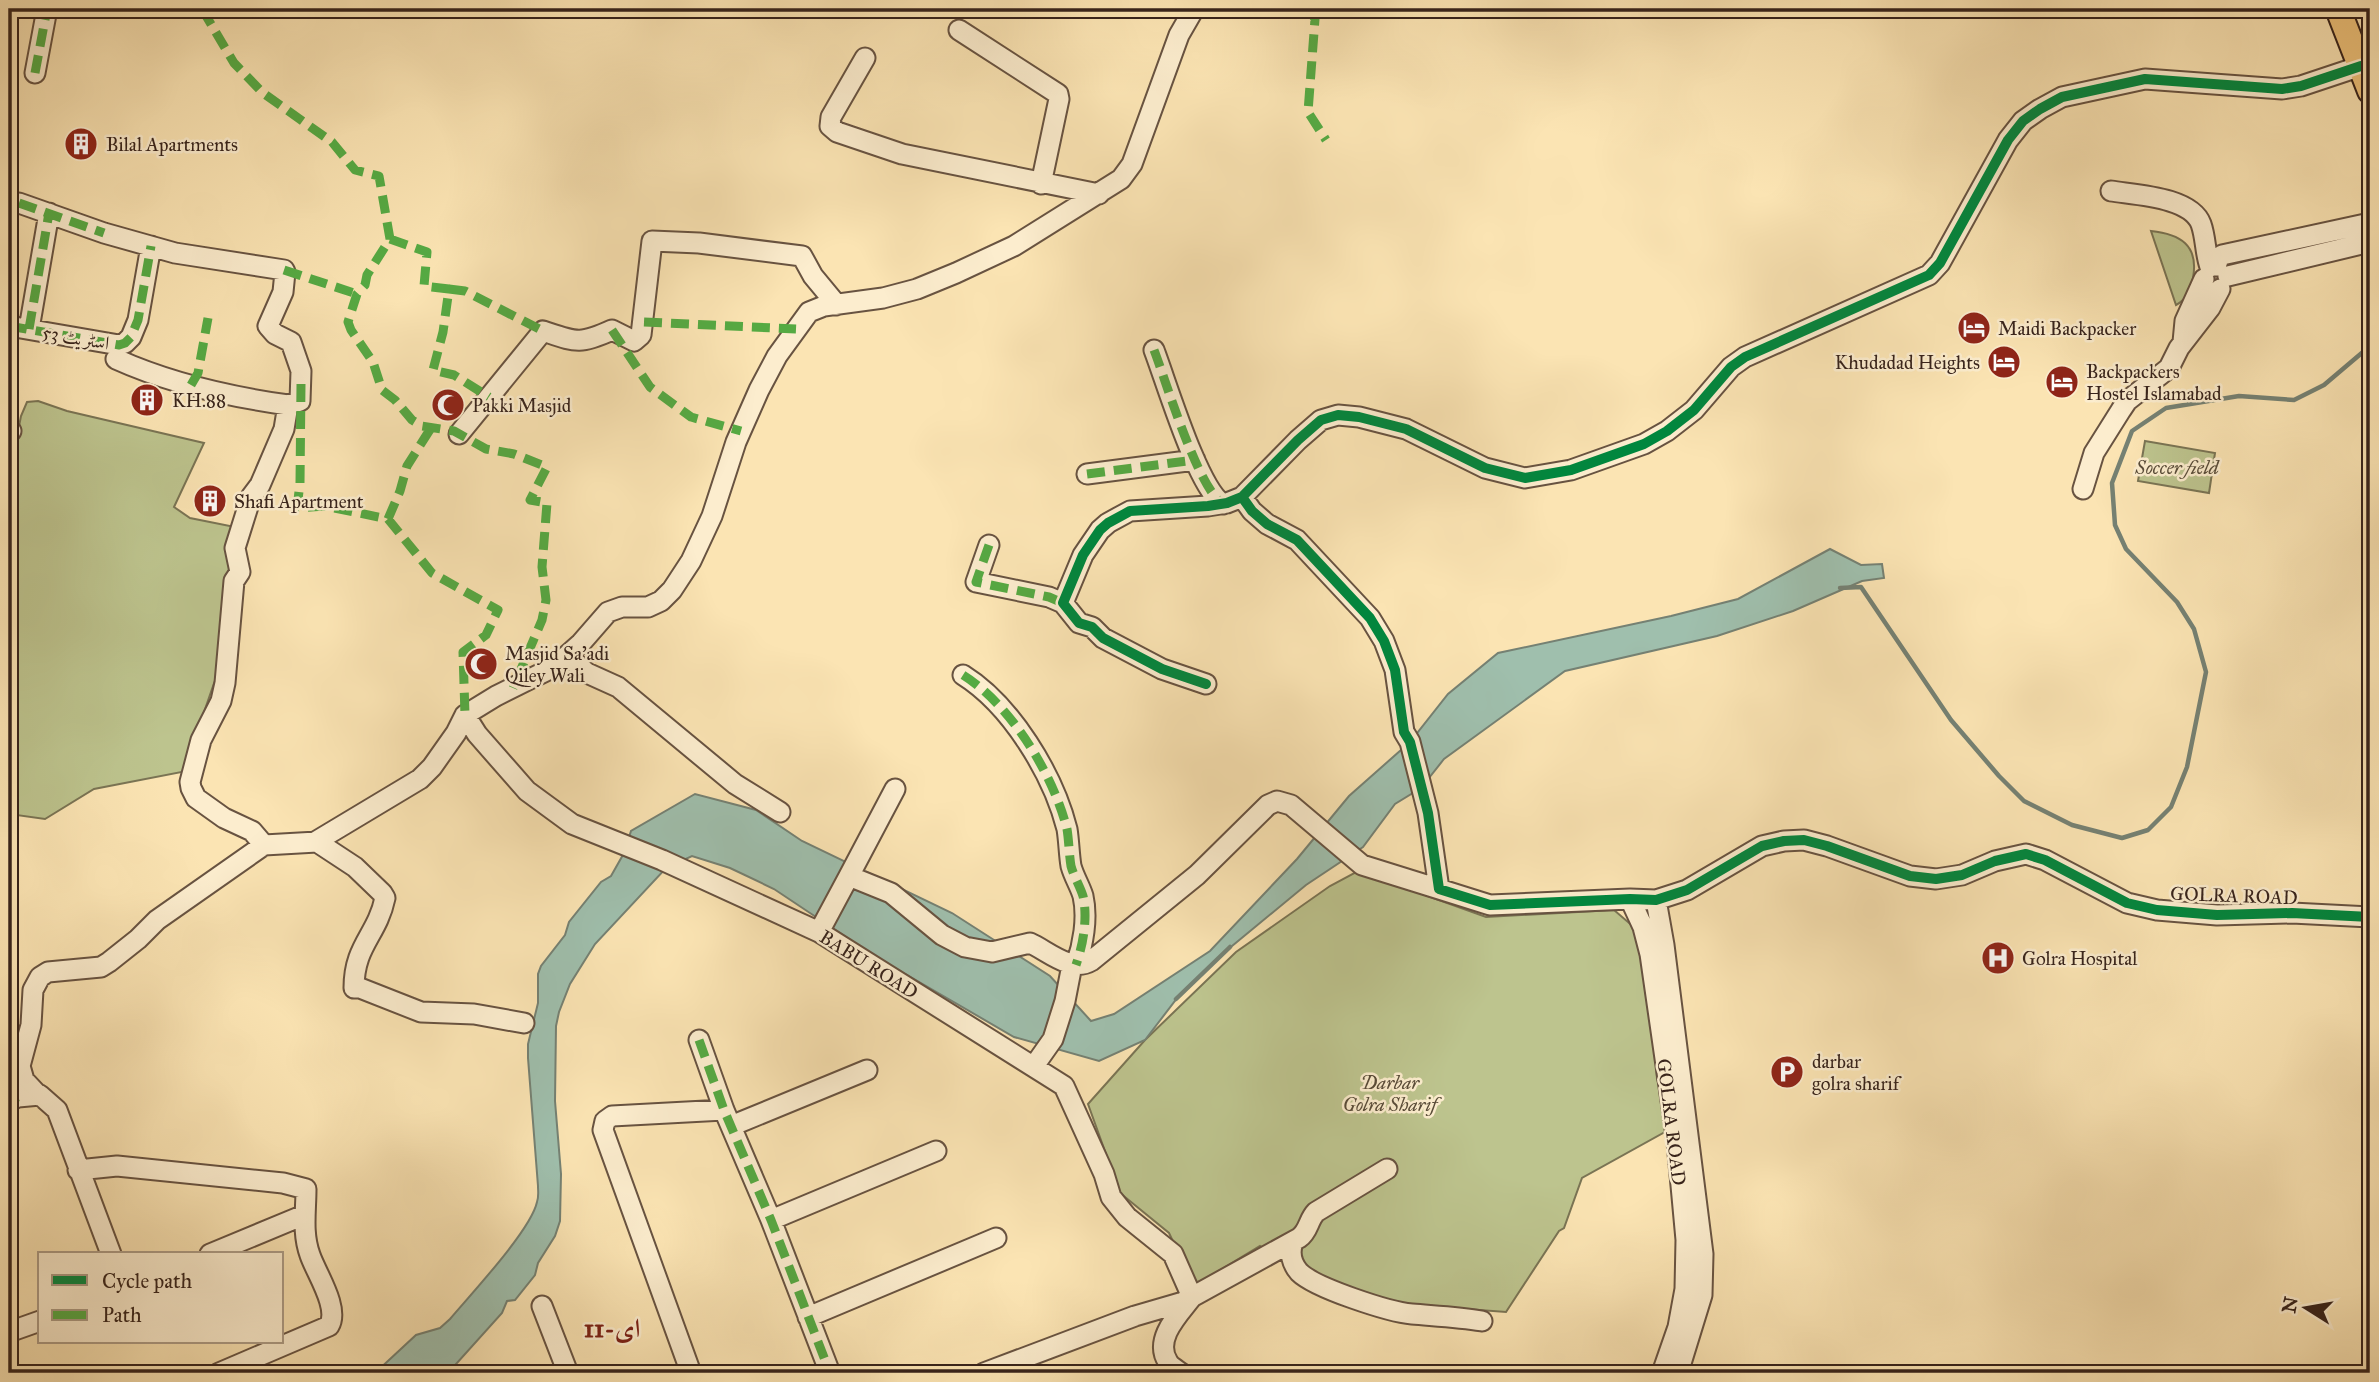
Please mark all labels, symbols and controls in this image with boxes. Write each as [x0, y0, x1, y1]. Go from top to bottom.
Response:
building icon: Bilal Apartments [62, 125, 100, 163]
place label: Bilal Apartments [106, 133, 238, 156]
hotel icon: Maidi Backpacker [1955, 309, 1993, 347]
place label: Maidi Backpacker [1998, 317, 2137, 340]
street label: اسٹریٹ 53 [41, 320, 111, 355]
hotel icon: Khudadad Heights [1985, 343, 2023, 381]
place label: Khudadad Heights [1835, 351, 1980, 375]
place label: Backpackers Hostel Islamabad [2086, 360, 2222, 405]
hotel icon: Backpackers Hostel Islamabad [2043, 363, 2081, 401]
building icon: KH.88 [128, 381, 166, 419]
mosque icon: Pakki Masjid [429, 386, 467, 424]
place label: KH.88 [172, 389, 226, 412]
place label: Pakki Masjid [472, 394, 572, 417]
park label: Soccer field [2134, 456, 2220, 479]
building icon: Shafi Apartment [191, 482, 229, 520]
place label: Shafi Apartment [234, 490, 364, 513]
place label: Masjid Sa'adi Qiley Wali [505, 642, 609, 687]
mosque icon: Masjid Sa'adi Qiley Wali [462, 645, 500, 683]
street label: GOLRA ROAD [2170, 882, 2298, 909]
street label: BABU ROAD [815, 925, 922, 1004]
hospital icon: Golra Hospital [1979, 939, 2017, 977]
place label: Golra Hospital [2022, 947, 2138, 970]
place label: darbar golra sharif [1812, 1050, 1902, 1096]
parking icon: darbar golra sharif [1768, 1053, 1806, 1091]
street label: GOLRA ROAD [1652, 1057, 1691, 1187]
park label: Darbar Golra Sharif [1343, 1071, 1442, 1116]
legend [38, 1252, 284, 1344]
text: Cycle path [102, 1268, 193, 1294]
north arrow [2270, 1274, 2340, 1344]
text: N [2277, 1295, 2303, 1315]
text: Path [102, 1302, 142, 1328]
district label: ای-11 [584, 1312, 640, 1344]

